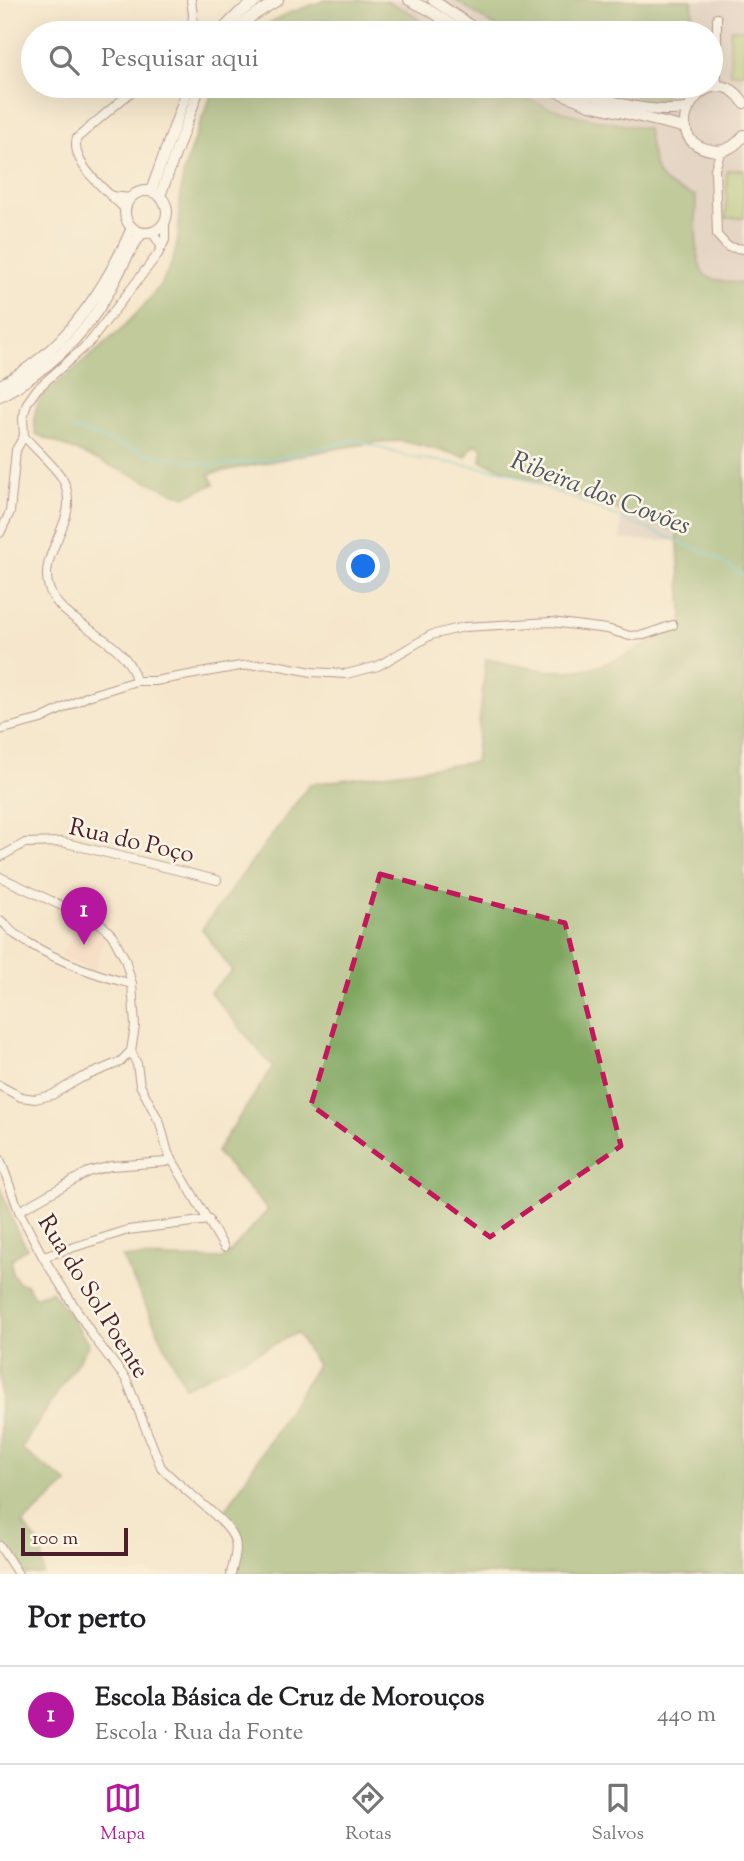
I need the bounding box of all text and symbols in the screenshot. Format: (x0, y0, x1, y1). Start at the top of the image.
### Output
search box (21, 21, 723, 98)
icon: search (45, 41, 83, 79)
text: Pesquisar aqui (101, 41, 259, 78)
water label: Ribeira dos Covões (505, 443, 695, 546)
your location (346, 549, 380, 583)
street label: Rua do Poço (66, 811, 198, 873)
pin: 1 (61, 887, 107, 945)
street label: Rua do Sol Poente (28, 1209, 156, 1386)
scale bar (21, 1525, 128, 1557)
text: 100 m (32, 1526, 78, 1553)
text: Por perto (28, 1598, 146, 1641)
text: Escola Básica de Cruz de Morouços (95, 1680, 484, 1717)
text: 1 (47, 1699, 55, 1732)
text: 440 m (657, 1699, 716, 1732)
text: Escola · Rua da Fonte (95, 1717, 303, 1750)
tab: Mapa (100, 1779, 145, 1848)
tab: Rotas (345, 1779, 391, 1848)
tab: Salvos (592, 1779, 644, 1848)

